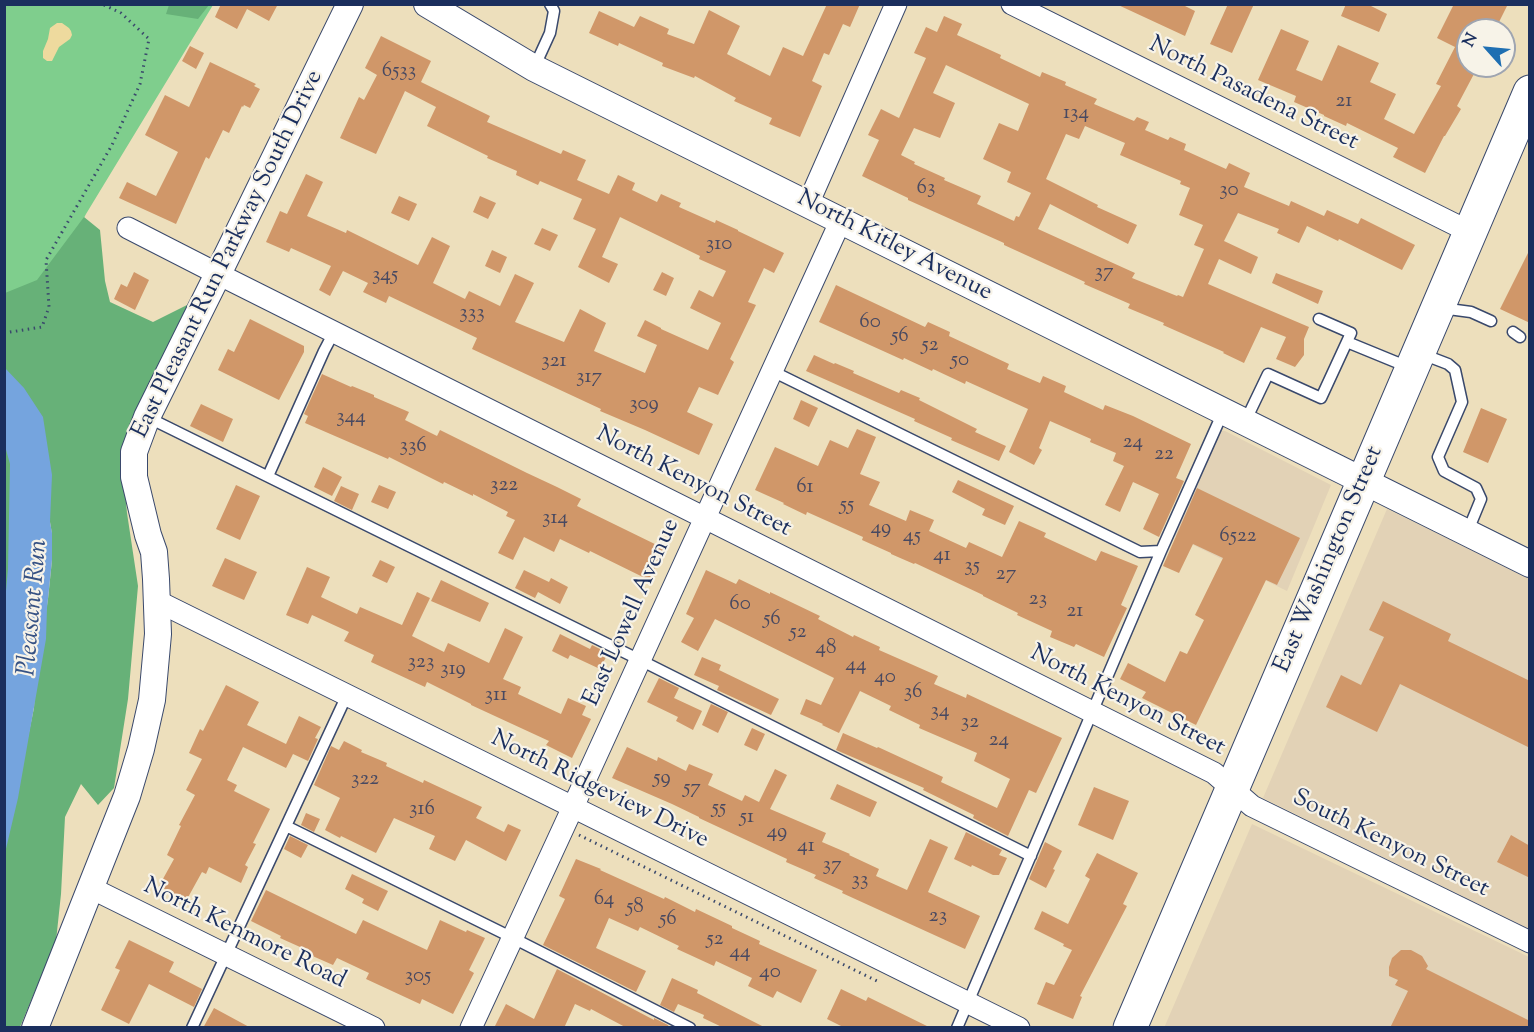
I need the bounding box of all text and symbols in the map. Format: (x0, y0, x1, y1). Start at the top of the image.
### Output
north arrow (1456, 18, 1516, 78)
text: N (1458, 30, 1484, 51)
street label: North Pasadena Street (1144, 32, 1362, 158)
house number: 6533 (382, 59, 416, 85)
street label: East Pleasant Run Parkway South Drive (127, 66, 331, 444)
house number: 21 (1336, 89, 1352, 115)
house number: 134 (1063, 101, 1089, 127)
house number: 63 (917, 176, 935, 202)
house number: 30 (1219, 178, 1239, 204)
street label: North Kitley Avenue (792, 185, 996, 309)
house number: 310 (706, 232, 732, 258)
house number: 37 (1094, 260, 1114, 286)
house number: 345 (372, 263, 398, 289)
house number: 333 (459, 301, 485, 327)
house number: 60 (859, 310, 881, 336)
house number: 56 (891, 324, 909, 350)
house number: 52 (921, 333, 939, 359)
house number: 50 (951, 348, 969, 374)
house number: 321 (541, 349, 567, 375)
house number: 317 (576, 365, 602, 391)
house number: 309 (629, 392, 659, 418)
house number: 344 (336, 405, 366, 431)
street label: North Kenyon Street (591, 421, 795, 545)
house number: 24 (1123, 430, 1143, 456)
house number: 336 (399, 434, 427, 460)
house number: 22 (1154, 442, 1174, 468)
street label: East Washington Street (1269, 442, 1391, 678)
house number: 322 (490, 473, 518, 499)
house number: 61 (796, 475, 814, 501)
house number: 55 (840, 493, 854, 519)
house number: 314 (542, 506, 568, 532)
street label: East Lowell Avenue (579, 515, 687, 711)
house number: 49 (871, 516, 891, 542)
house number: 45 (903, 524, 921, 550)
house number: 6522 (1219, 524, 1257, 550)
water label: Pleasant Run (13, 538, 57, 678)
house number: 41 (933, 543, 951, 569)
house number: 35 (964, 554, 980, 580)
house number: 27 (996, 562, 1016, 588)
house number: 23 (1029, 587, 1047, 613)
house number: 60 (729, 592, 751, 618)
house number: 21 (1067, 599, 1083, 625)
house number: 56 (763, 607, 781, 633)
house number: 52 (789, 620, 807, 646)
house number: 48 (815, 636, 837, 662)
street label: North Kenyon Street (1025, 640, 1229, 764)
house number: 323 (408, 650, 434, 676)
house number: 44 (845, 653, 867, 679)
house number: 319 (440, 657, 466, 683)
house number: 40 (874, 665, 896, 691)
house number: 36 (904, 680, 922, 706)
house number: 311 (485, 683, 507, 709)
house number: 34 (930, 699, 950, 725)
house number: 32 (961, 710, 979, 736)
street label: North Ridgeview Drive (485, 726, 713, 856)
house number: 24 (989, 728, 1009, 754)
house number: 59 (653, 766, 671, 792)
house number: 322 (351, 767, 379, 793)
house number: 57 (683, 776, 701, 802)
street label: South Kenyon Street (1287, 785, 1493, 905)
house number: 55 (712, 796, 726, 822)
house number: 316 (409, 797, 435, 823)
house number: 51 (740, 805, 754, 831)
house number: 49 (767, 820, 787, 846)
house number: 41 (797, 834, 815, 860)
house number: 37 (822, 853, 842, 879)
house number: 33 (852, 868, 868, 894)
street label: North Kenmore Road (138, 873, 350, 997)
house number: 64 (594, 887, 614, 913)
house number: 58 (626, 895, 644, 921)
house number: 23 (929, 904, 947, 930)
house number: 56 (659, 907, 677, 933)
house number: 52 (706, 927, 724, 953)
house number: 44 (729, 940, 751, 966)
house number: 40 (759, 960, 781, 986)
house number: 305 (405, 964, 431, 990)

